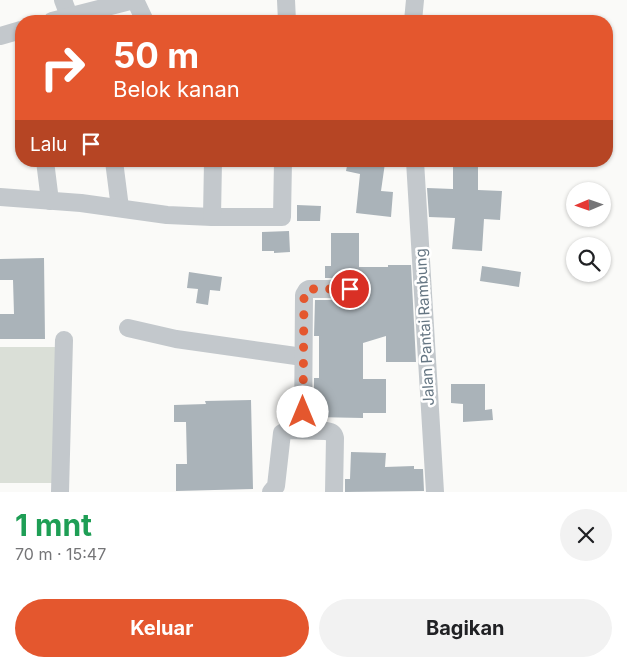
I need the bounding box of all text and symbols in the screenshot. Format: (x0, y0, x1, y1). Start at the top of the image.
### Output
text: 50 m (113, 34, 199, 76)
icon: right (30, 35, 95, 100)
text: Belok kanan (113, 76, 240, 102)
icon: arrive (77, 130, 105, 158)
text: Lalu (30, 133, 67, 156)
north arrow (566, 182, 611, 228)
map controls (566, 182, 611, 282)
button: search (566, 237, 611, 282)
street label: Jalan Pantai Rambung (411, 248, 438, 406)
pin (329, 268, 371, 310)
icon: arrive (336, 275, 364, 303)
position arrow (276, 385, 328, 437)
text: 1 mnt (15, 507, 92, 543)
button: close (560, 509, 612, 561)
text: 70 m · 15:47 (15, 544, 106, 564)
button: Keluar (15, 599, 309, 657)
button: Bagikan (319, 599, 612, 657)

